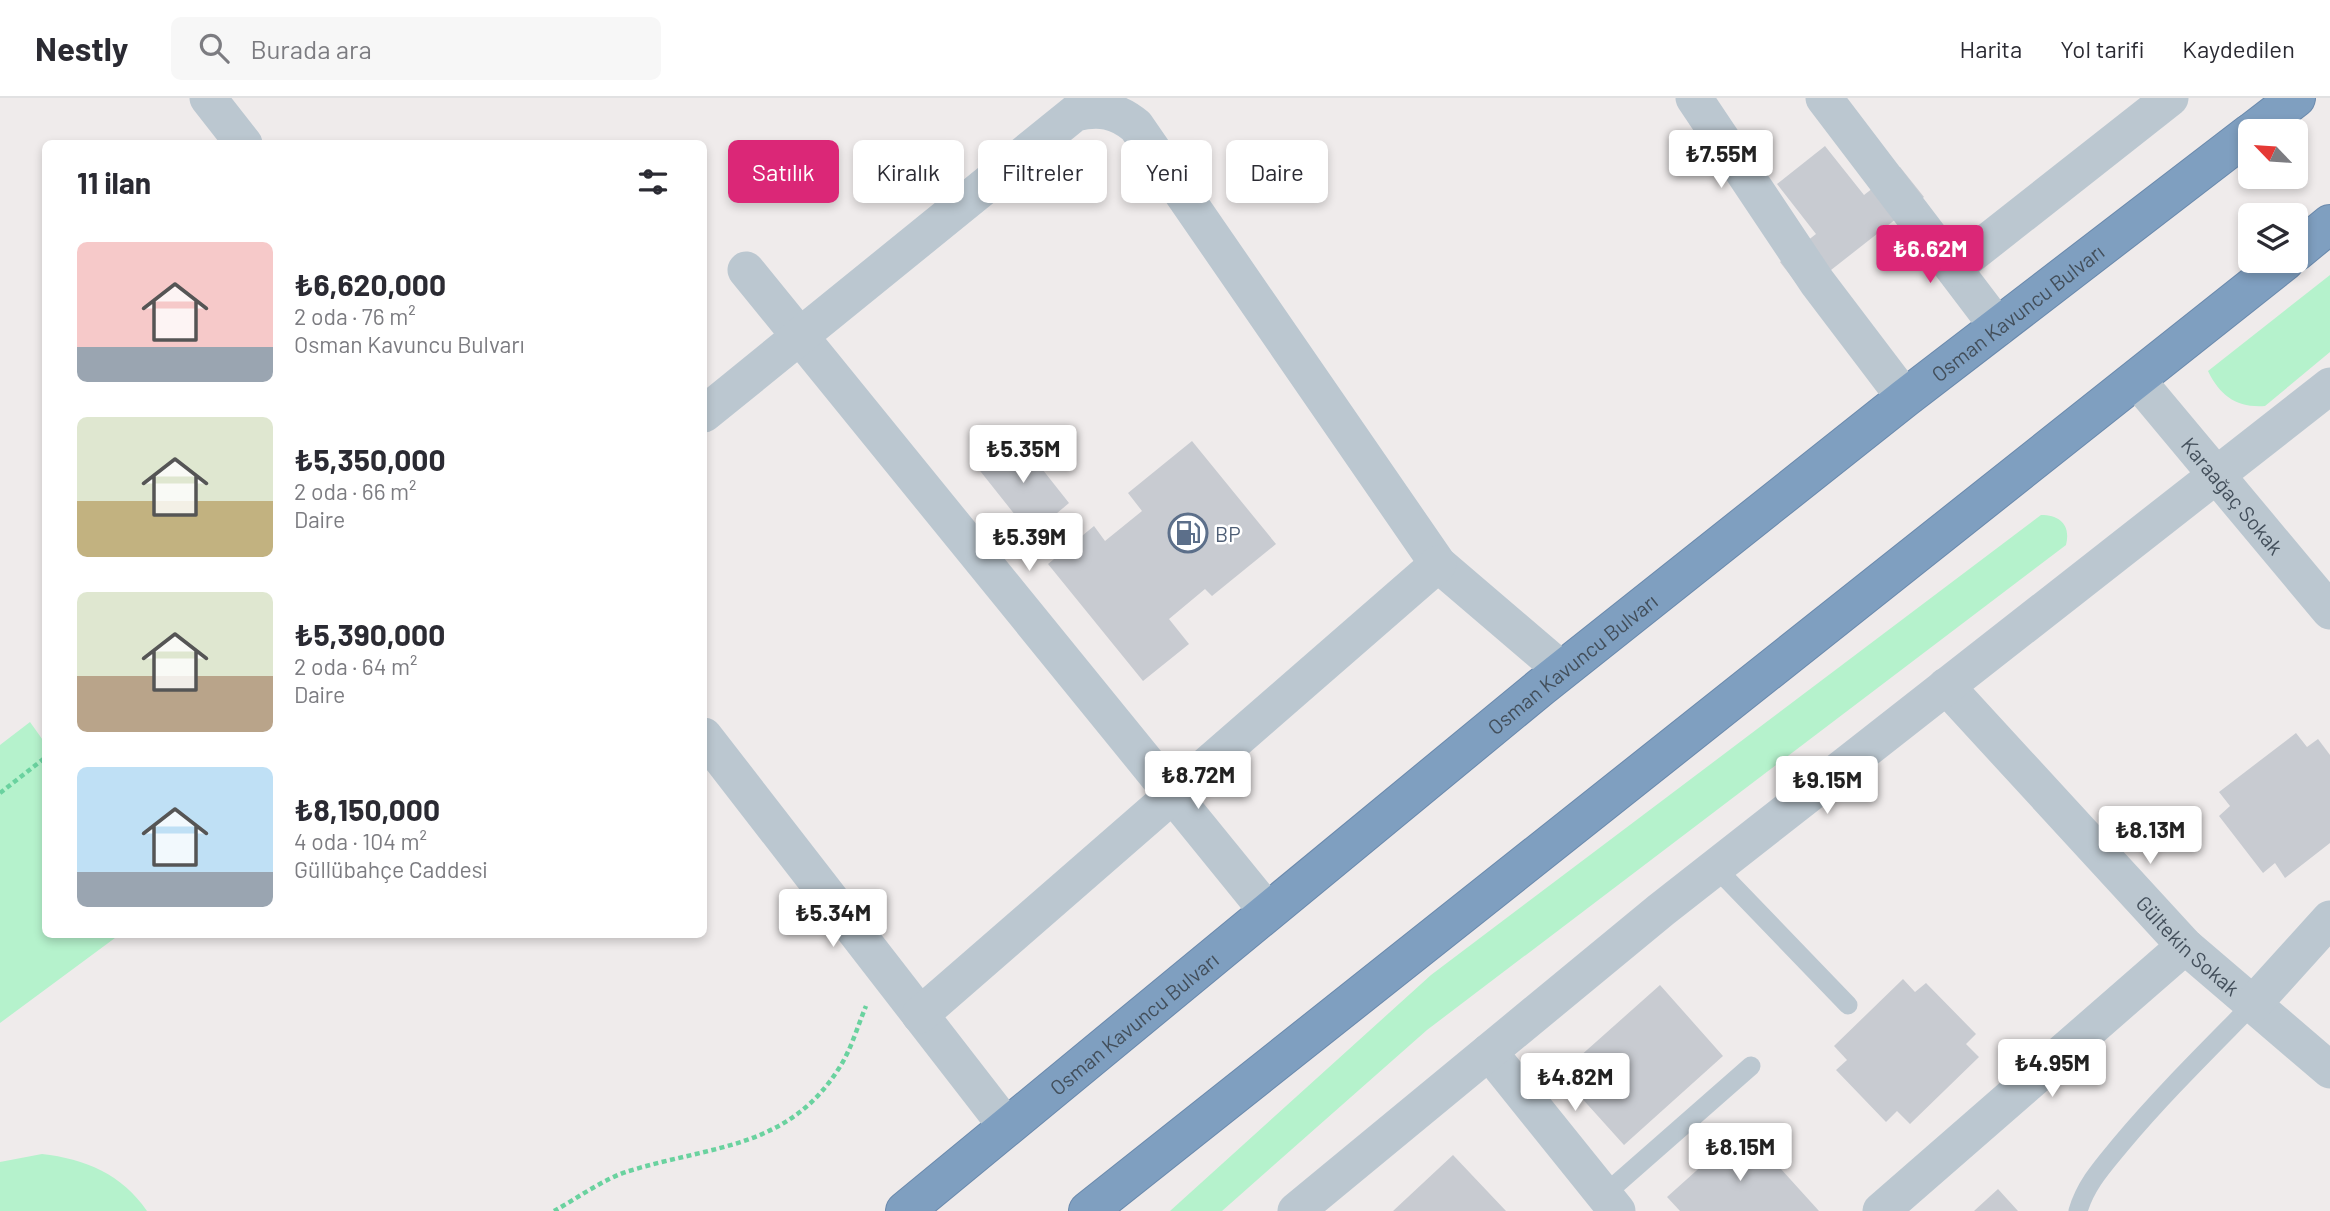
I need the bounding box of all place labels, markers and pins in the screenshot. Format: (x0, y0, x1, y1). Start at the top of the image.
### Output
pin: ₺7.55M (1664, 130, 1778, 190)
pin: ₺6.62M (1873, 226, 1987, 285)
pin: ₺5.35M (966, 426, 1080, 485)
fuel station icon: BP (1167, 512, 1209, 554)
pin: ₺5.39M (972, 514, 1086, 573)
place label: BP (1215, 521, 1241, 546)
pin: ₺8.72M (1141, 752, 1255, 811)
pin: ₺9.15M (1770, 756, 1884, 816)
pin: ₺8.13M (2093, 806, 2207, 866)
pin: ₺5.34M (776, 890, 890, 949)
pin: ₺4.95M (1995, 1040, 2109, 1099)
pin: ₺4.82M (1518, 1054, 1632, 1113)
pin: ₺8.15M (1683, 1124, 1797, 1183)

